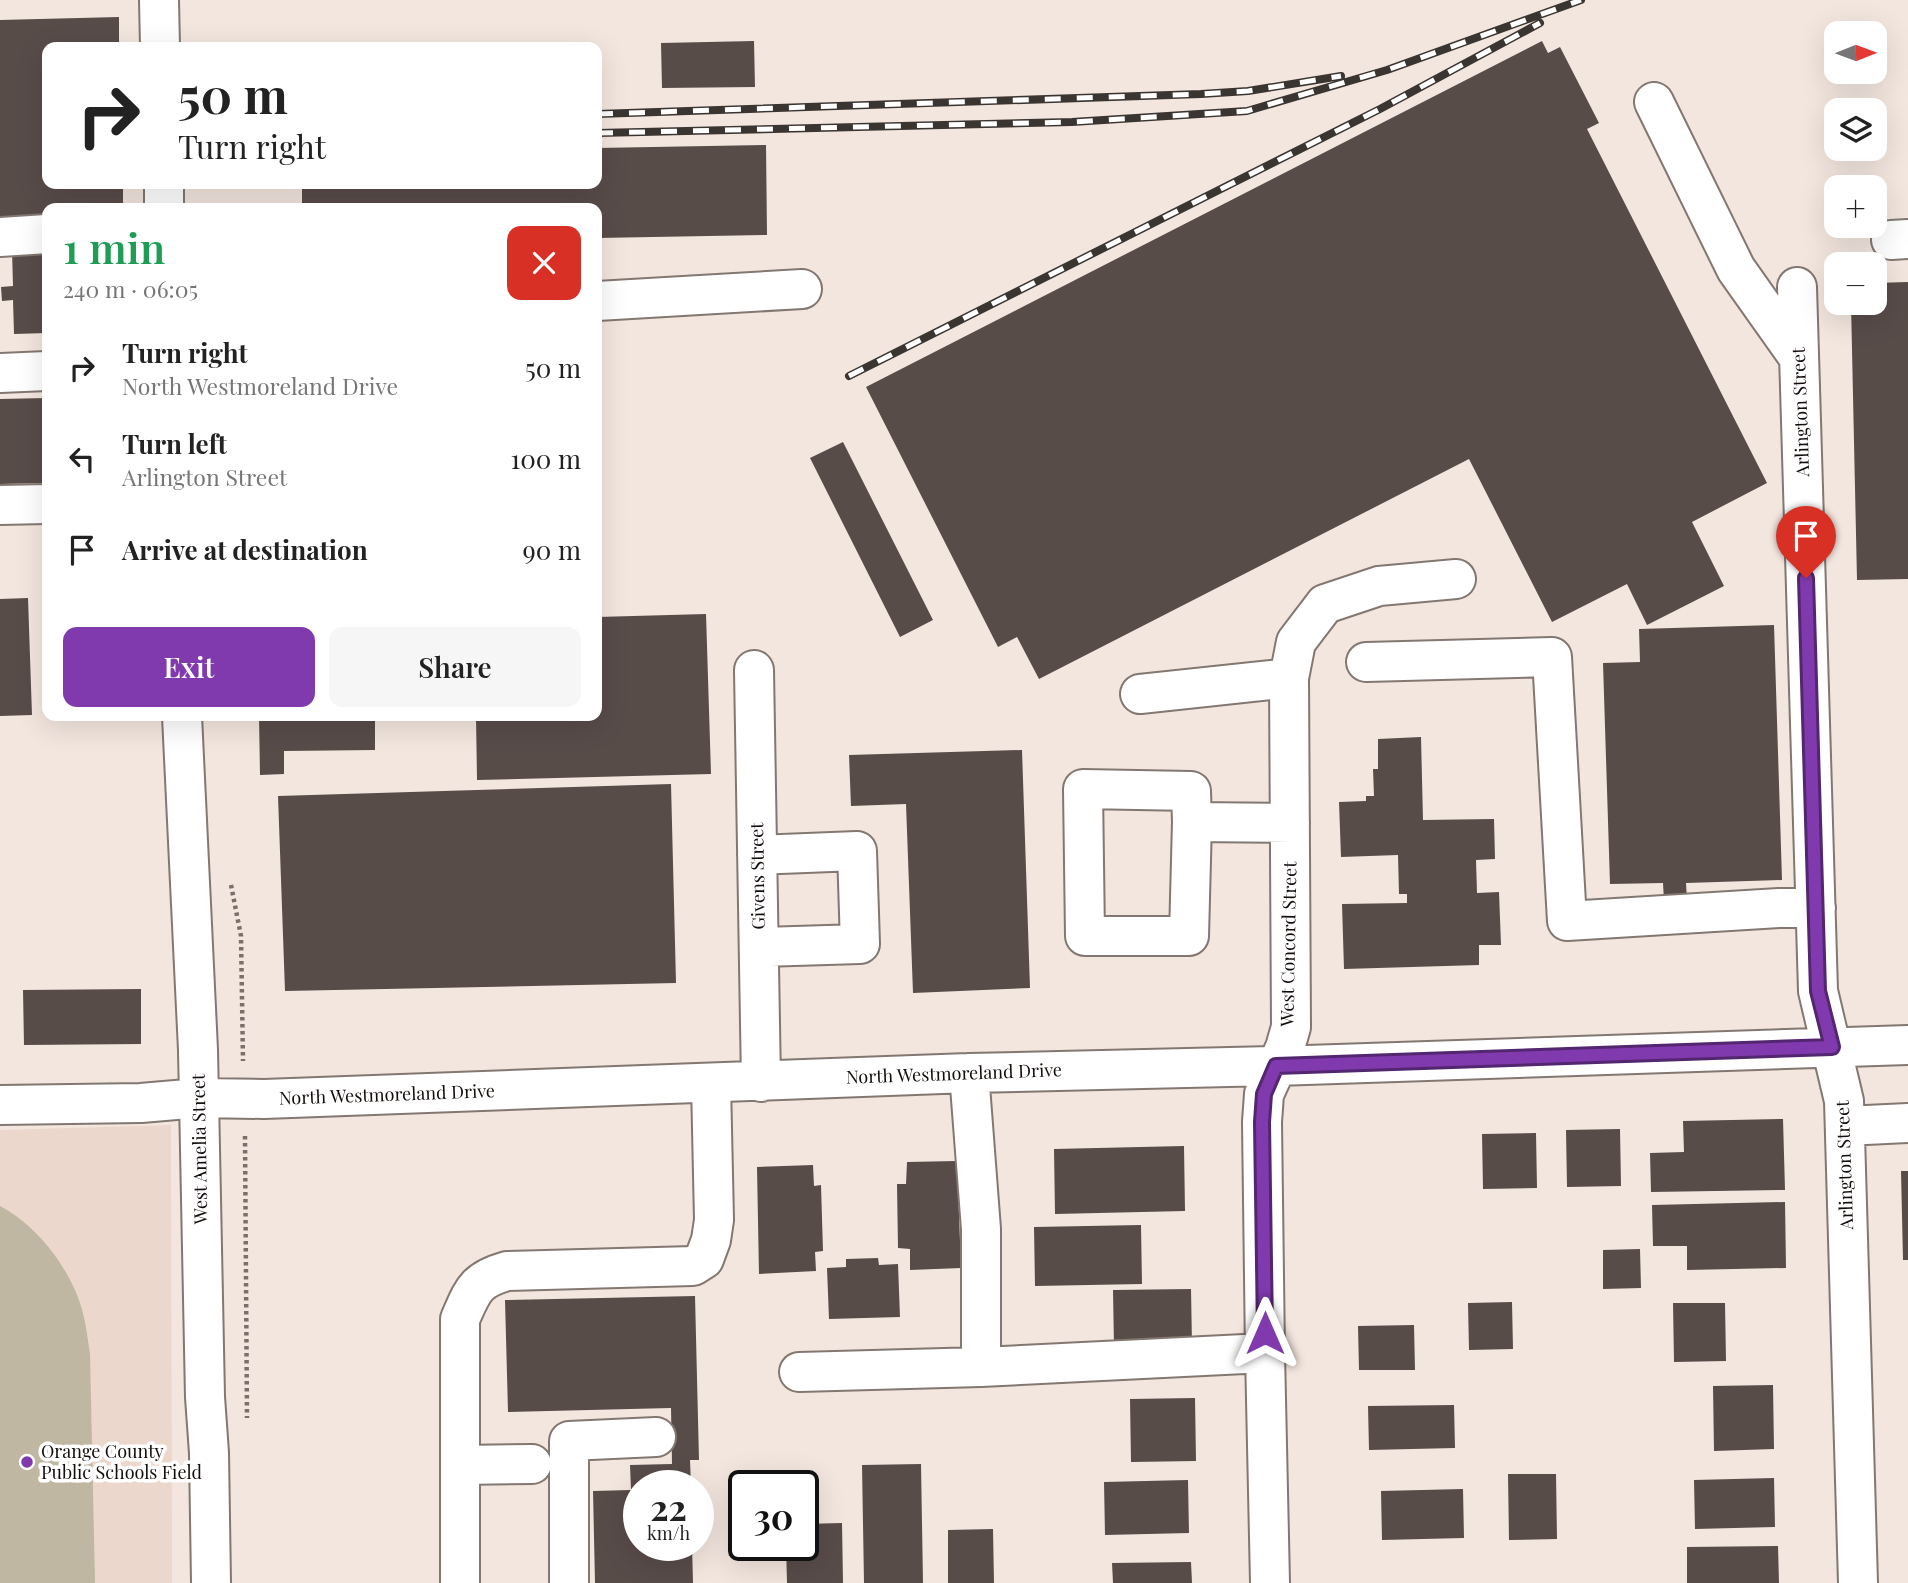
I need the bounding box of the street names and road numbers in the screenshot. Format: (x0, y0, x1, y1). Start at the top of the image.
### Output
street label: Arlington Street (1786, 346, 1814, 478)
street label: Givens Street (744, 822, 770, 930)
street label: West Concord Street (1275, 861, 1301, 1028)
street label: North Westmoreland Drive (846, 1057, 1062, 1089)
street label: West Amelia Street (186, 1073, 212, 1225)
street label: North Westmoreland Drive (279, 1078, 495, 1110)
street label: Arlington Street (1830, 1099, 1858, 1231)

